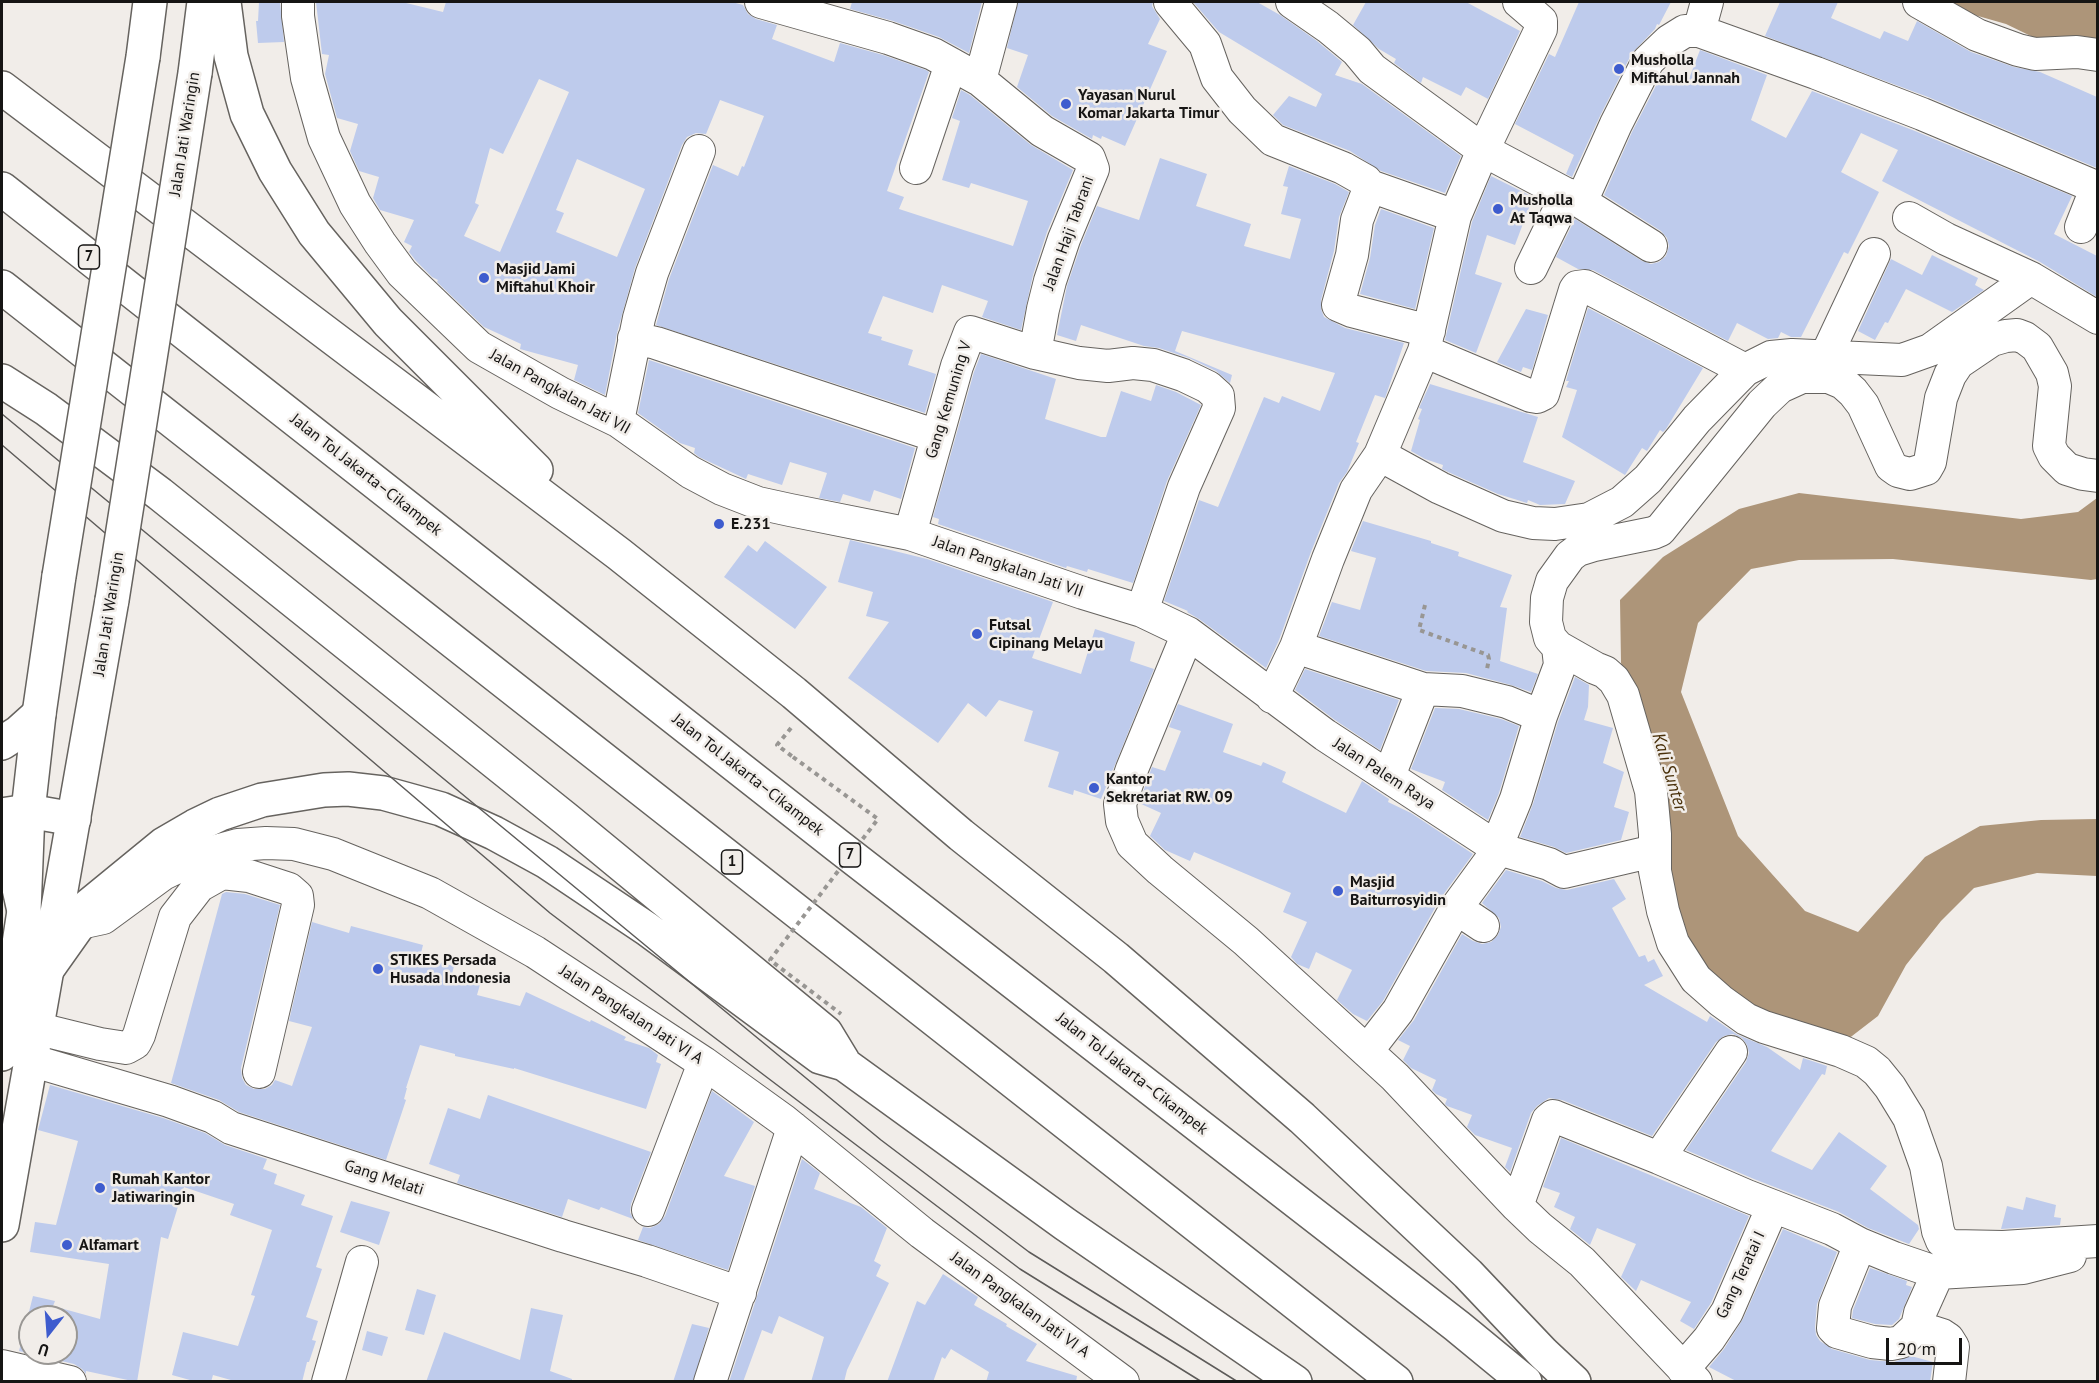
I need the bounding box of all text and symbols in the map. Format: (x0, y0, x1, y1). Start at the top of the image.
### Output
place label: Musholla Miftahul Jannah (1631, 50, 1740, 88)
marker: Musholla Miftahul Jannah (1612, 62, 1626, 76)
street label: Jalan Jati Waringin (166, 71, 204, 197)
place label: Yayasan Nurul Komar Jakarta Timur (1078, 85, 1219, 123)
marker: Yayasan Nurul Komar Jakarta Timur (1059, 97, 1073, 111)
street label: Jalan Haji Tabrani (1039, 173, 1099, 293)
place label: Musholla At Taqwa (1510, 190, 1573, 228)
marker: Musholla At Taqwa (1491, 202, 1505, 216)
road number: 7 (78, 245, 100, 269)
place label: Masjid Jami Miftahul Khoir (496, 259, 595, 297)
marker: Masjid Jami Miftahul Khoir (477, 271, 491, 285)
street label: Gang Kemuning V (922, 339, 976, 461)
street label: Jalan Pangkalan Jati VII (486, 345, 634, 439)
street label: Jalan Tol Jakarta–Cikampek (286, 410, 446, 540)
place label: E.231 (731, 514, 771, 534)
marker: E.231 (712, 517, 726, 531)
street label: Jalan Pangkalan Jati VII (930, 532, 1086, 602)
street label: Jalan Jati Waringin (90, 551, 128, 677)
place label: Futsal Cipinang Melayu (989, 615, 1103, 653)
marker: Futsal Cipinang Melayu (970, 627, 984, 641)
street label: Jalan Tol Jakarta–Cikampek (668, 710, 828, 840)
water label: Kali Sunter (1647, 730, 1691, 814)
street label: Jalan Palem Raya (1330, 734, 1438, 814)
place label: Kantor Sekretariat RW. 09 (1106, 769, 1233, 807)
marker: Kantor Sekretariat RW. 09 (1087, 781, 1101, 795)
road number: 7 (840, 843, 860, 867)
road number: 1 (722, 850, 742, 874)
place label: Masjid Baiturrosyidin (1350, 872, 1446, 910)
marker: Masjid Baiturrosyidin (1331, 884, 1345, 898)
place label: STIKES Persada Husada Indonesia (390, 950, 511, 988)
street label: Jalan Pangkalan Jati VI A (556, 961, 706, 1069)
marker: STIKES Persada Husada Indonesia (371, 962, 385, 976)
street label: Jalan Tol Jakarta–Cikampek (1052, 1009, 1212, 1139)
street label: Gang Melati (342, 1156, 426, 1200)
place label: Rumah Kantor Jatiwaringin (112, 1169, 210, 1207)
marker: Rumah Kantor Jatiwaringin (93, 1181, 107, 1195)
street label: Gang Teratai I (1712, 1228, 1770, 1322)
place label: Alfamart (79, 1235, 139, 1255)
marker: Alfamart (60, 1238, 74, 1252)
street label: Jalan Pangkalan Jati VI A (947, 1248, 1093, 1362)
north arrow (18, 1305, 78, 1365)
scale bar (1889, 1326, 1966, 1364)
text: 20 m (1897, 1337, 1936, 1360)
text: U (36, 1339, 51, 1361)

